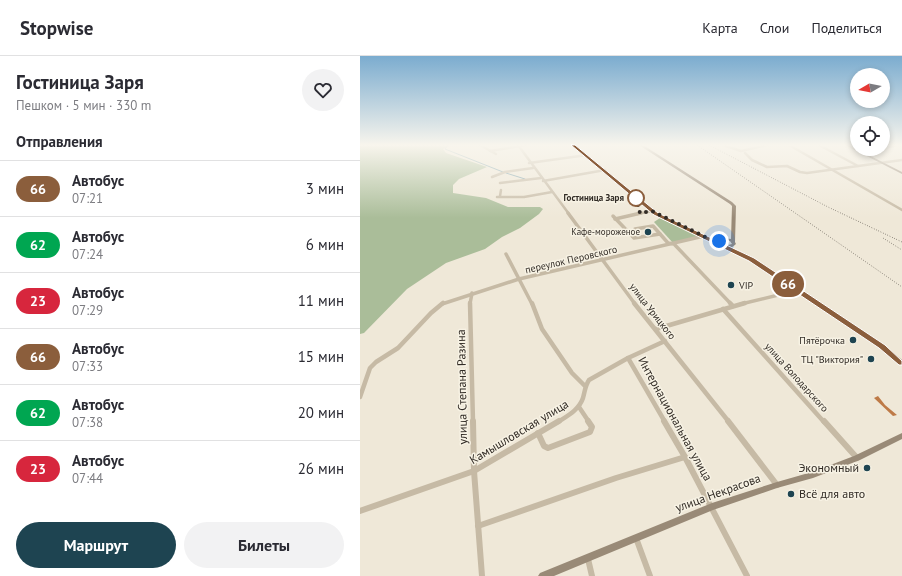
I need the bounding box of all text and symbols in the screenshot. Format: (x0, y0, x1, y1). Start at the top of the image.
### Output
text: Stopwise (20, 16, 93, 40)
text: Карта (702, 19, 738, 37)
text: Слои (760, 19, 789, 37)
text: Поделиться (811, 19, 882, 37)
north arrow (850, 68, 890, 108)
map controls (850, 68, 890, 156)
button: heart (302, 69, 344, 111)
text: Гостиница Заря (16, 70, 144, 94)
text: Пешком · 5 мин · 330 m (16, 97, 151, 114)
button: locate (850, 116, 890, 156)
text: Отправления (16, 132, 103, 151)
text: Автобус (72, 171, 124, 190)
text: 3 мин (306, 179, 344, 198)
text: 66 (30, 180, 46, 198)
marker: Гостиница Заря (627, 189, 645, 207)
text: 07:21 (72, 190, 103, 207)
place label: Гостиница Заря (564, 192, 624, 203)
place label: Кафе-мороженое (571, 226, 640, 237)
text: Автобус (72, 227, 124, 246)
marker: Кафе-мороженое (643, 227, 653, 237)
your location (709, 231, 729, 251)
text: 6 мин (306, 235, 344, 254)
text: 62 (30, 236, 46, 254)
street label: переулок Перовского (524, 243, 618, 276)
text: 07:24 (72, 246, 103, 263)
line badge: 66 (770, 271, 806, 297)
text: 66 (780, 275, 796, 293)
place label: VIP (738, 279, 754, 292)
street label: улица Урицкого (627, 280, 679, 342)
marker: VIP (726, 280, 736, 290)
text: Автобус (72, 283, 124, 302)
text: 11 мин (298, 291, 344, 310)
text: 23 (30, 292, 46, 310)
text: 07:29 (72, 302, 103, 319)
street label: улица Степана Разина (453, 329, 470, 445)
place label: Пятёрочка (799, 334, 845, 347)
marker: Пятёрочка (848, 335, 858, 345)
text: Автобус (72, 339, 124, 358)
street label: улица Володарского (762, 340, 831, 415)
text: 15 мин (298, 347, 344, 366)
text: 66 (30, 348, 46, 366)
place label: ТЦ "Виктория" (801, 353, 863, 366)
street label: Интернациональная улица (635, 354, 716, 484)
marker: ТЦ "Виктория" (866, 354, 876, 364)
text: 07:33 (72, 358, 103, 375)
text: Автобус (72, 395, 124, 414)
street label: Камышловская улица (467, 396, 571, 467)
text: 20 мин (298, 403, 344, 422)
text: 62 (30, 404, 46, 422)
text: 07:38 (72, 414, 103, 431)
text: Автобус (72, 451, 124, 470)
text: 26 мин (298, 459, 344, 478)
text: 23 (30, 460, 46, 478)
place label: Экономный (798, 460, 859, 475)
marker: Экономный (862, 463, 872, 473)
text: 07:44 (72, 470, 103, 487)
street label: улица Некрасова (673, 470, 763, 515)
place label: Всё для авто (799, 486, 865, 501)
marker: Всё для авто (786, 489, 796, 499)
button: Маршрут (16, 522, 176, 568)
button: Билеты (184, 522, 344, 568)

